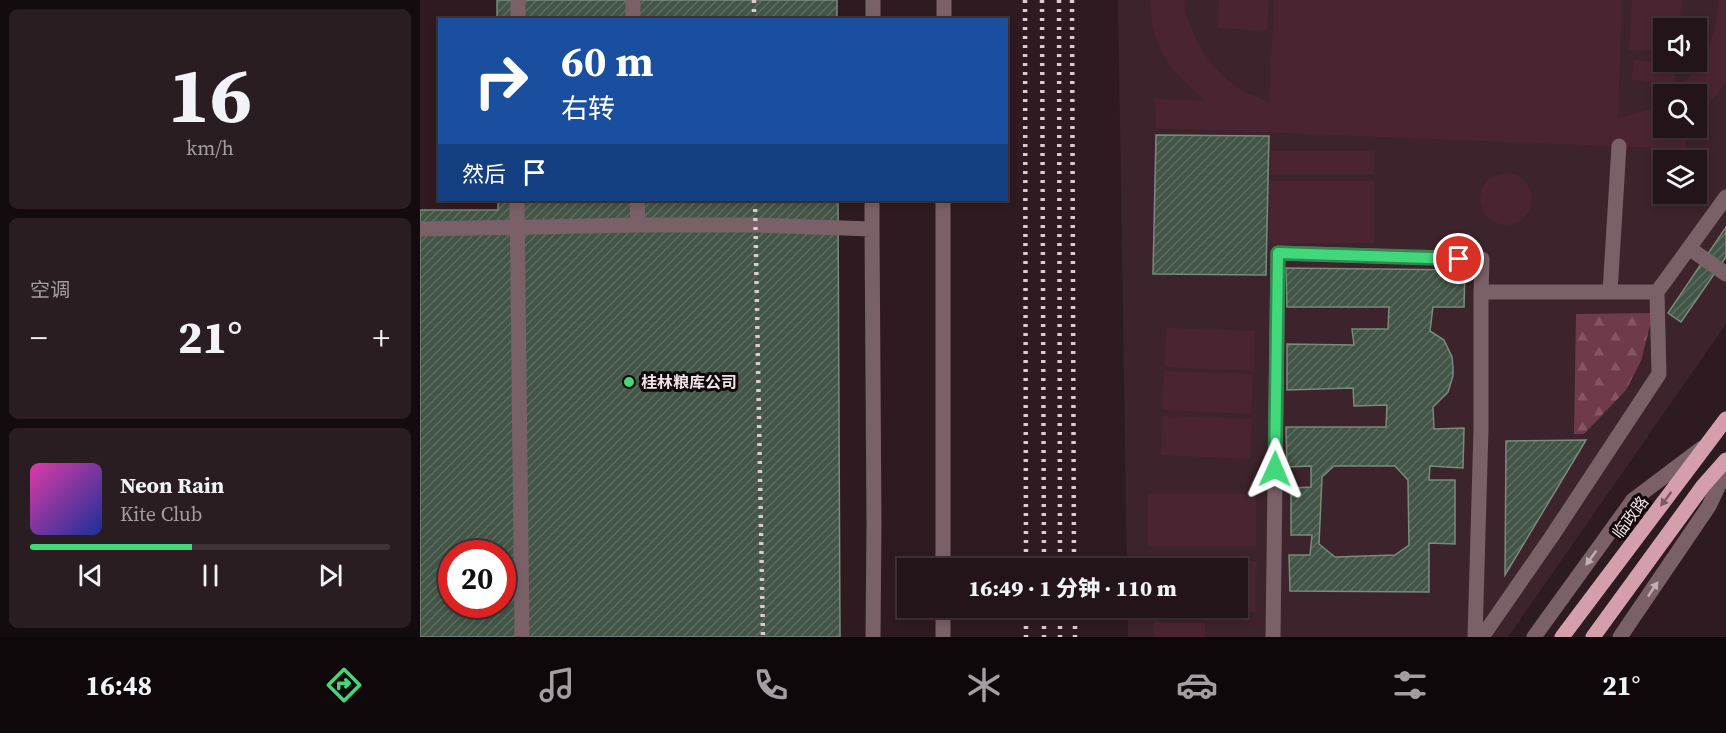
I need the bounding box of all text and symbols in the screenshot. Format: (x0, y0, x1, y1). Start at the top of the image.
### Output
map controls (1653, 18, 1707, 204)
button: sound (1653, 18, 1707, 72)
text: 60 m (561, 32, 654, 90)
text: 16 (168, 41, 252, 148)
icon: right (462, 42, 540, 120)
button: search (1653, 84, 1707, 138)
text: 右转 (561, 90, 615, 127)
text: km/h (186, 134, 234, 162)
button: layers (1653, 150, 1707, 204)
icon: arrive (518, 156, 551, 189)
text: 然后 (462, 159, 506, 189)
pin (1433, 233, 1484, 284)
icon: arrive (1442, 242, 1475, 275)
text: 空调 (30, 276, 70, 304)
text: 21° (178, 306, 242, 368)
text: − (30, 315, 48, 360)
text: + (372, 315, 390, 360)
place label: 桂林粮库公司 (641, 371, 737, 393)
marker: 桂林粮库公司 (622, 375, 636, 389)
position arrow (1243, 437, 1307, 501)
text: Neon Rain (120, 470, 224, 500)
street label: 临政路 (1607, 491, 1653, 543)
one-way arrow (1659, 491, 1672, 507)
text: Kite Club (120, 500, 202, 528)
speed limit sign: 20 (438, 540, 516, 618)
one-way arrow (1585, 549, 1597, 565)
icon: previous (74, 559, 107, 592)
icon: pause (194, 559, 227, 592)
icon: next (314, 559, 347, 592)
text: 16:49 · 1 分钟 · 110 m (968, 573, 1177, 603)
one-way arrow (1647, 581, 1659, 597)
icon: directions (323, 664, 365, 706)
icon: music (536, 664, 578, 706)
icon: phone (750, 664, 792, 706)
icon: climate (963, 664, 1005, 706)
icon: car (1176, 664, 1218, 706)
icon: filters (1389, 664, 1431, 706)
text: 16:48 (86, 667, 152, 704)
text: 21° (1602, 667, 1640, 704)

